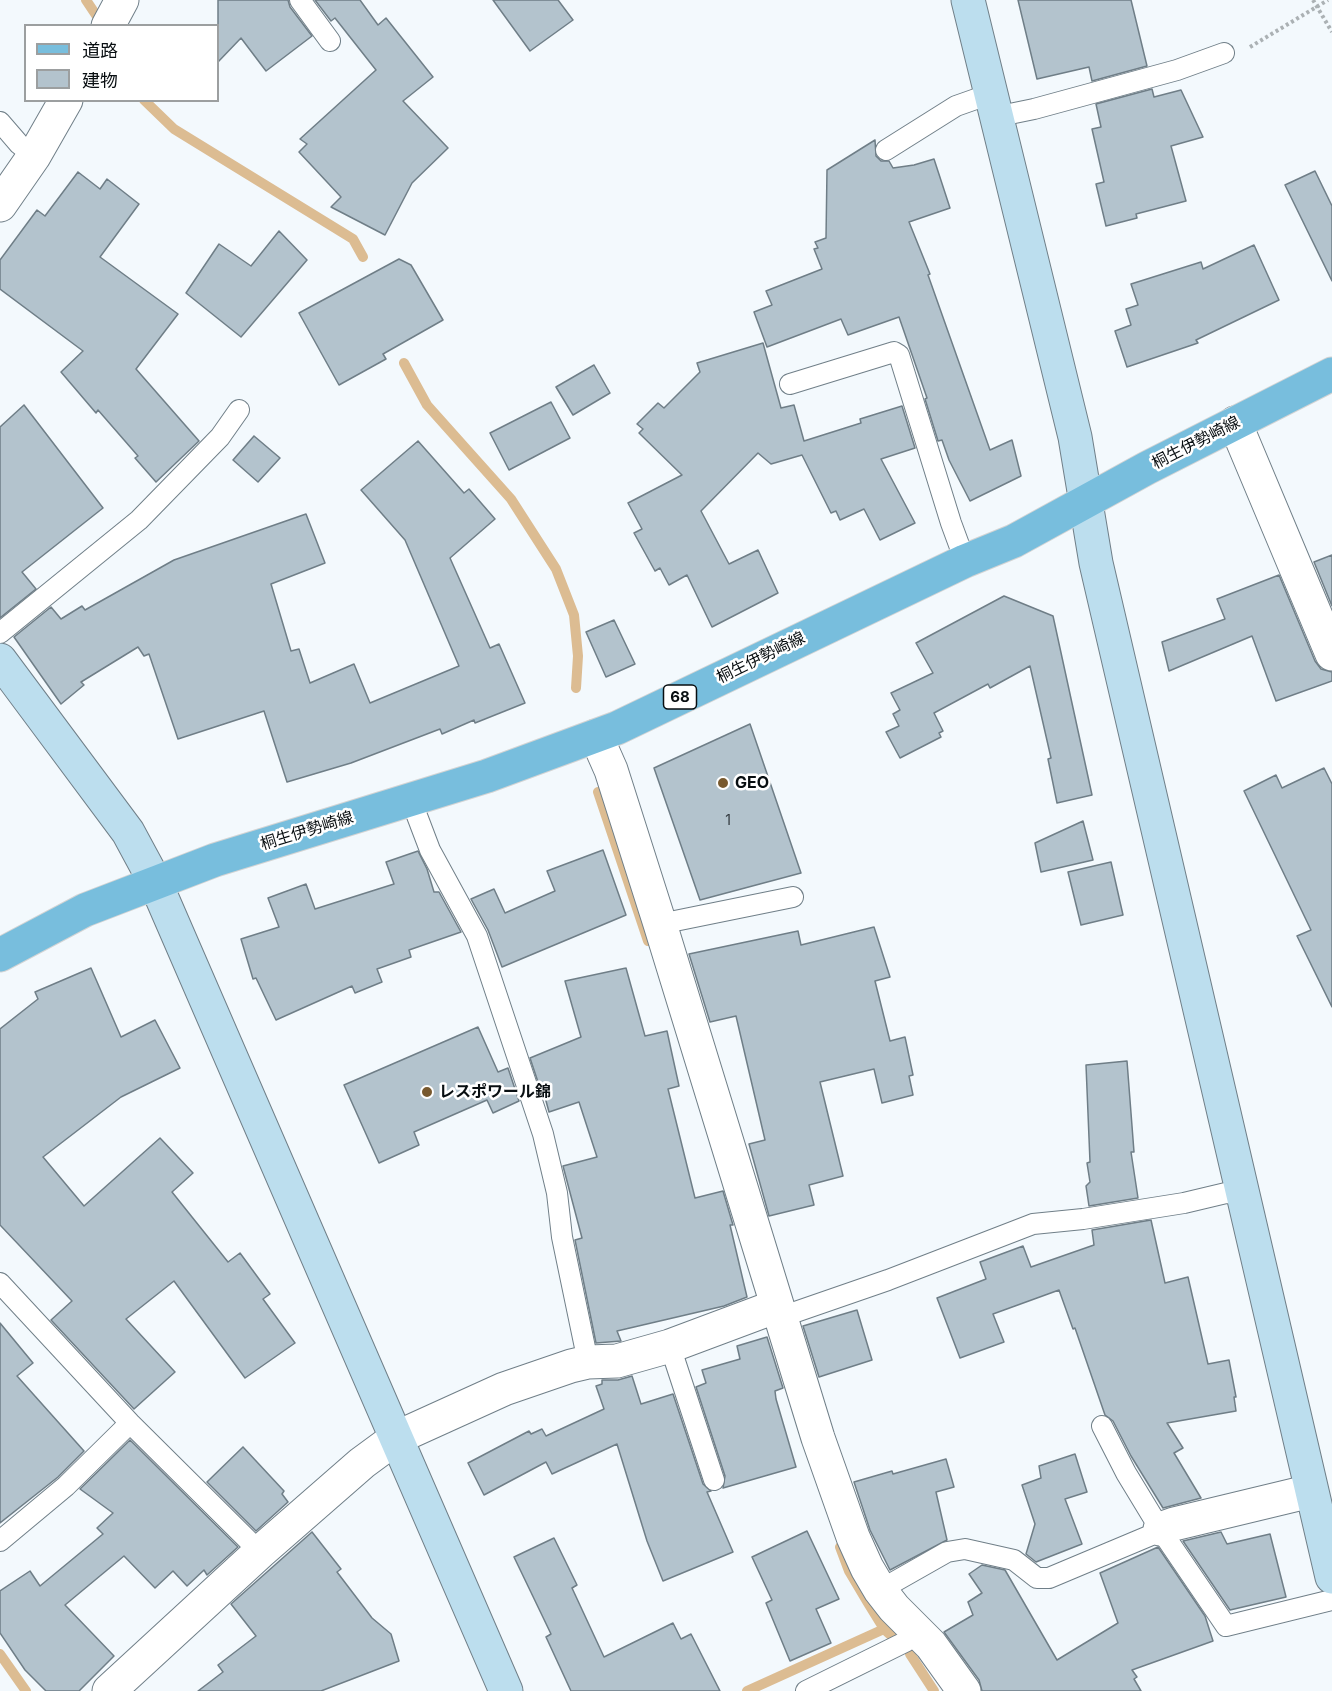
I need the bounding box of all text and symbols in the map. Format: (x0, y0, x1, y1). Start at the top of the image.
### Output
legend (24, 24, 219, 102)
text: 道路 (82, 40, 118, 61)
text: 建物 (82, 70, 118, 91)
street label: 桐生伊勢崎線 (1149, 413, 1243, 473)
street label: 桐生伊勢崎線 (714, 628, 808, 688)
road number: 68 (664, 685, 696, 709)
place label: GEO (735, 773, 769, 793)
marker: GEO (716, 776, 730, 790)
street label: 桐生伊勢崎線 (258, 808, 356, 854)
house number: 1 (725, 813, 731, 829)
place label: レスポワール錦 (439, 1082, 551, 1102)
marker: レスポワール錦 (420, 1085, 434, 1099)

